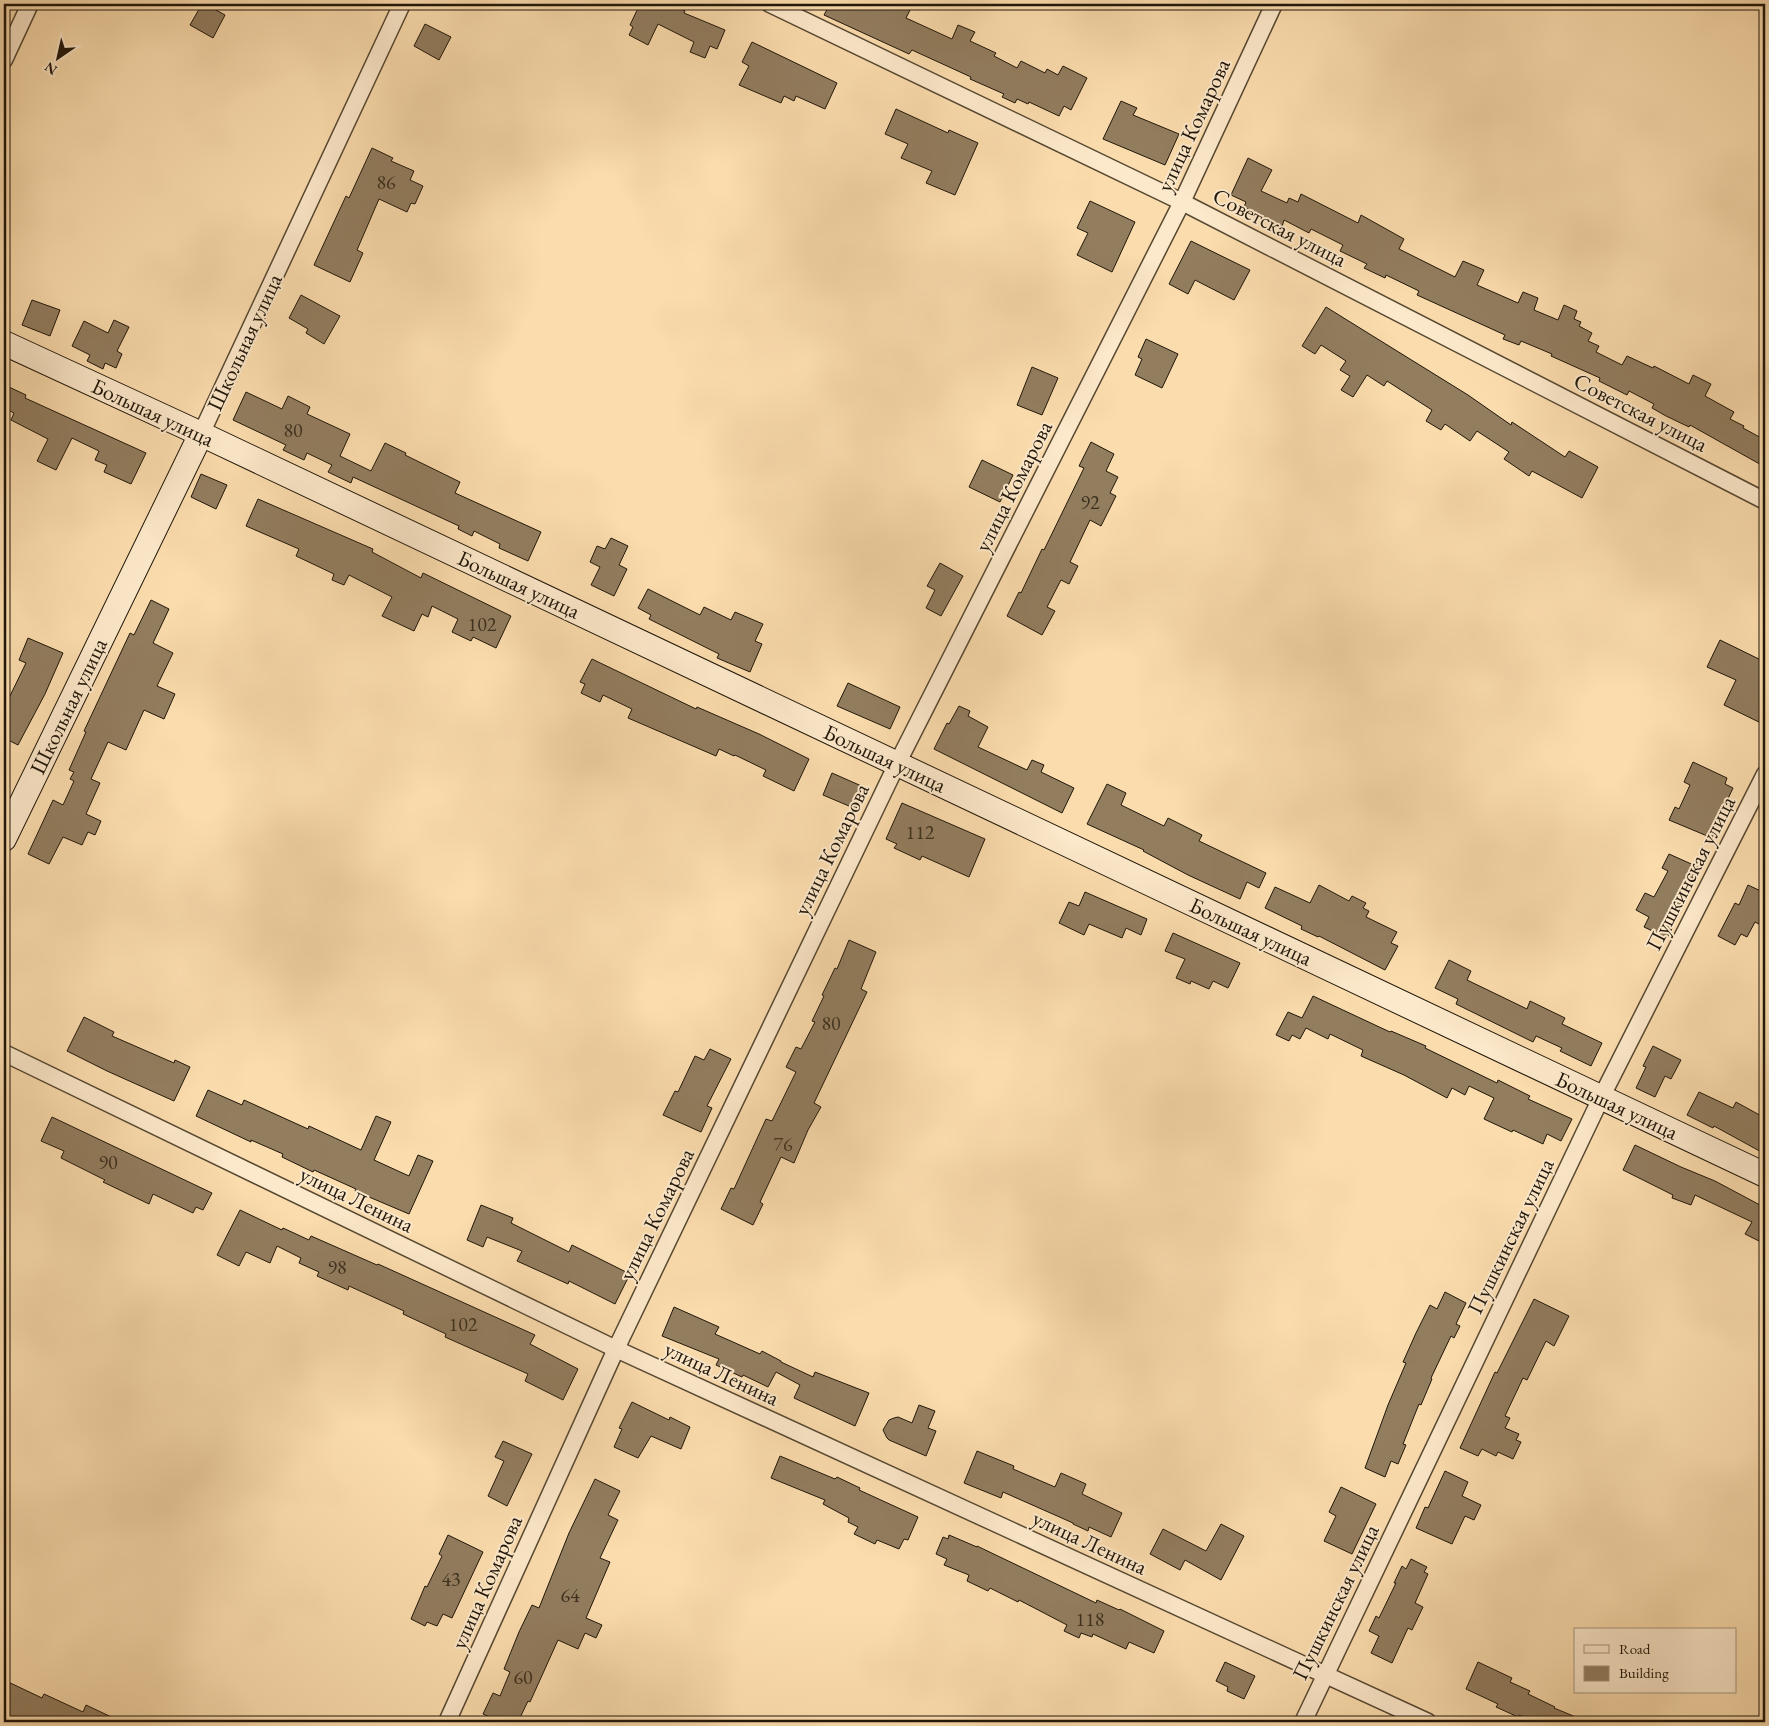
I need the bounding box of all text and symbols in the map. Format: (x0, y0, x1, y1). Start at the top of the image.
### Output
north arrow (32, 32, 82, 82)
street label: улица Комарова (1150, 54, 1237, 196)
text: N (40, 58, 60, 79)
house number: 86 (376, 169, 396, 195)
street label: Советская улица (1208, 181, 1352, 274)
street label: Школьная улица (200, 269, 289, 415)
street label: Советская улица (1569, 366, 1713, 459)
street label: Большая улица (87, 371, 219, 454)
street label: улица Комарова (968, 416, 1059, 557)
house number: 80 (283, 417, 303, 443)
house number: 92 (1080, 489, 1100, 515)
street label: Большая улица (453, 543, 585, 626)
house number: 102 (468, 611, 497, 637)
street label: Школьная улица (23, 633, 114, 779)
street label: Большая улица (819, 717, 951, 800)
street label: улица Комарова (787, 778, 876, 920)
street label: Пушкинская улица (1639, 791, 1742, 955)
house number: 112 (906, 819, 935, 845)
street label: Большая улица (1185, 890, 1317, 973)
house number: 80 (821, 1010, 841, 1036)
street label: Большая улица (1551, 1064, 1683, 1147)
house number: 76 (773, 1131, 793, 1157)
street label: улица Комарова (612, 1143, 701, 1285)
house number: 90 (98, 1149, 118, 1175)
street label: Пушкинская улица (1460, 1153, 1561, 1319)
street label: улица Ленина (295, 1159, 419, 1240)
house number: 98 (327, 1254, 347, 1280)
house number: 102 (449, 1311, 478, 1337)
street label: улица Ленина (660, 1334, 784, 1413)
street label: улица Ленина (1028, 1503, 1152, 1582)
street label: улица Комарова (444, 1511, 529, 1654)
street label: Пушкинская улица (1285, 1519, 1386, 1685)
house number: 43 (441, 1566, 461, 1592)
house number: 64 (560, 1582, 580, 1608)
house number: 118 (1076, 1606, 1104, 1632)
legend (1574, 1628, 1736, 1694)
text: Road (1619, 1639, 1651, 1658)
text: Building (1619, 1663, 1669, 1682)
house number: 60 (513, 1664, 533, 1690)

